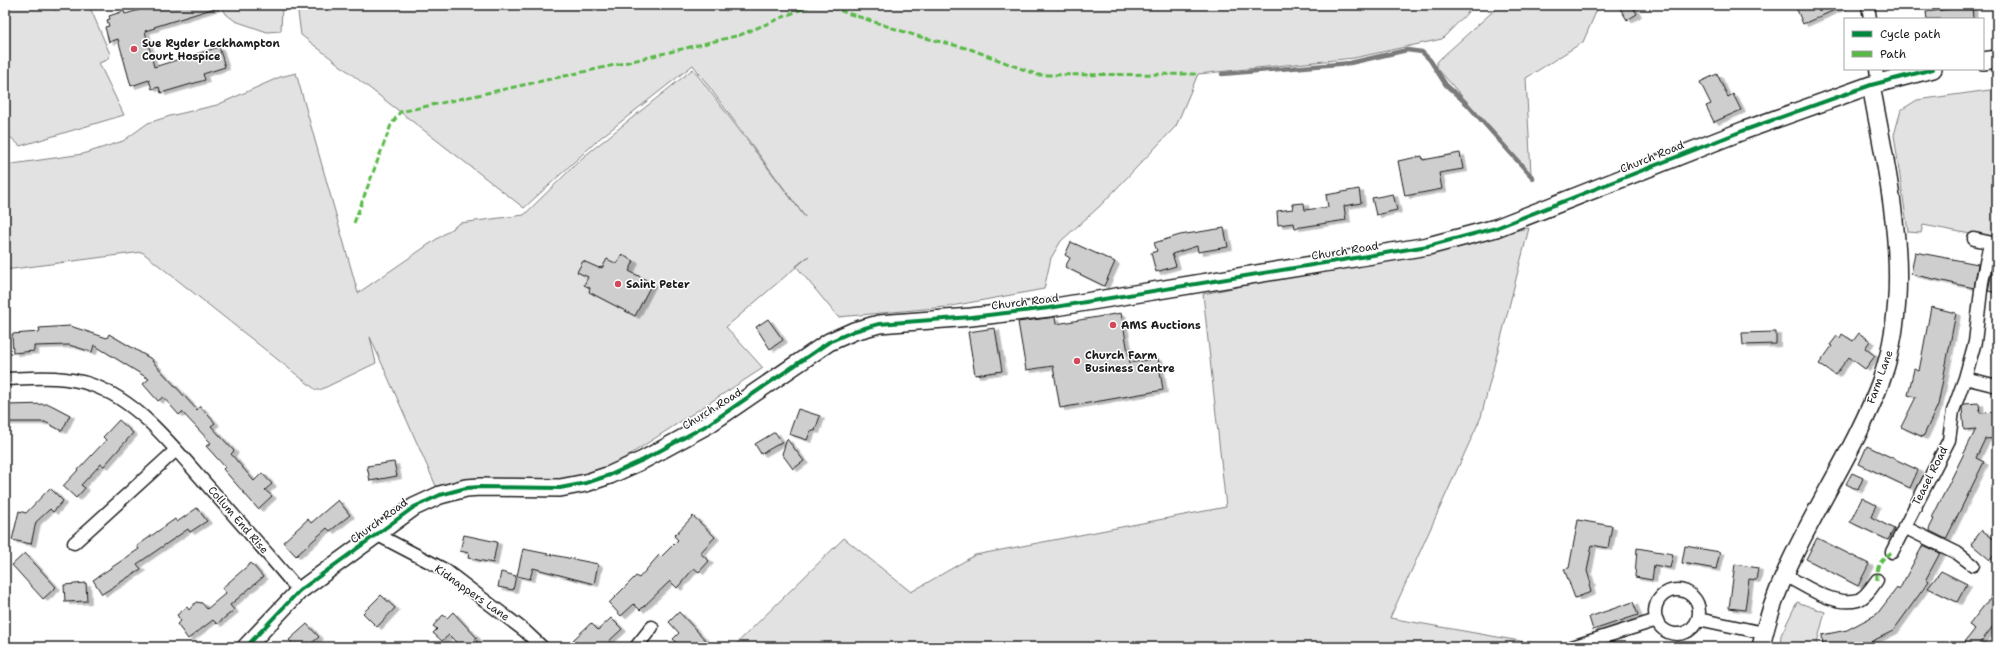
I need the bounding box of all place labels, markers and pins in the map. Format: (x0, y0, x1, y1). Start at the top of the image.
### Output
place label: Sue Ryder Leckhampton Court Hospice (142, 36, 281, 64)
marker: Sue Ryder Leckhampton Court Hospice (129, 44, 139, 54)
place label: Saint Peter (626, 277, 690, 292)
marker: Saint Peter (613, 279, 623, 289)
place label: AMS Auctions (1121, 318, 1201, 333)
marker: AMS Auctions (1108, 320, 1118, 330)
place label: Church Farm Business Centre (1085, 348, 1175, 376)
marker: Church Farm Business Centre (1072, 356, 1082, 366)

